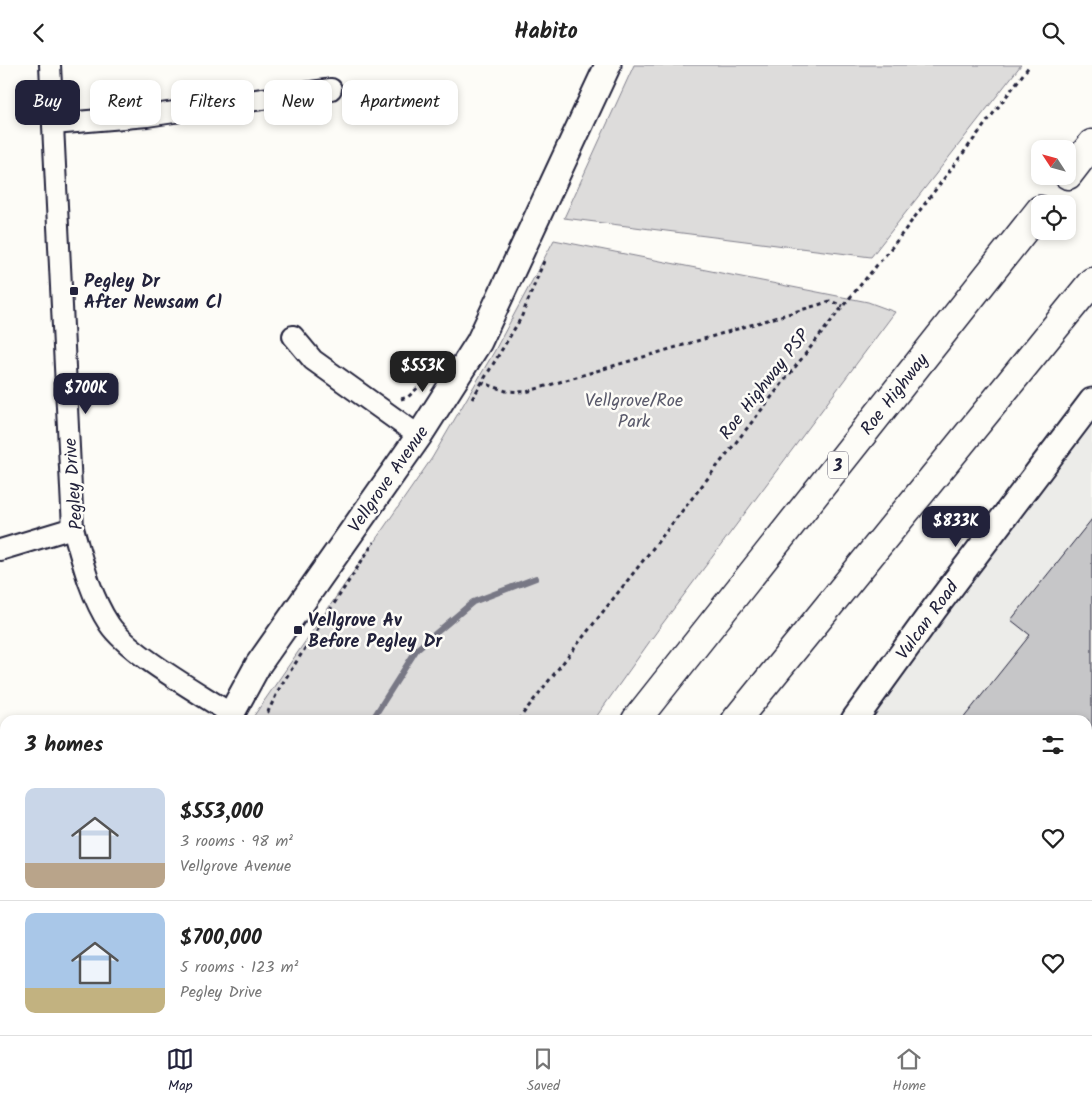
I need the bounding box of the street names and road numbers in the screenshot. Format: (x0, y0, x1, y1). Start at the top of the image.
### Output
street label: Roe Highway PSP (713, 322, 819, 447)
street label: Roe Highway (854, 347, 937, 442)
street label: Vellgrove Avenue (341, 420, 437, 539)
street label: Pegley Drive (57, 437, 92, 531)
road number: 3 (828, 451, 848, 479)
street label: Vulcan Road (889, 574, 968, 667)

